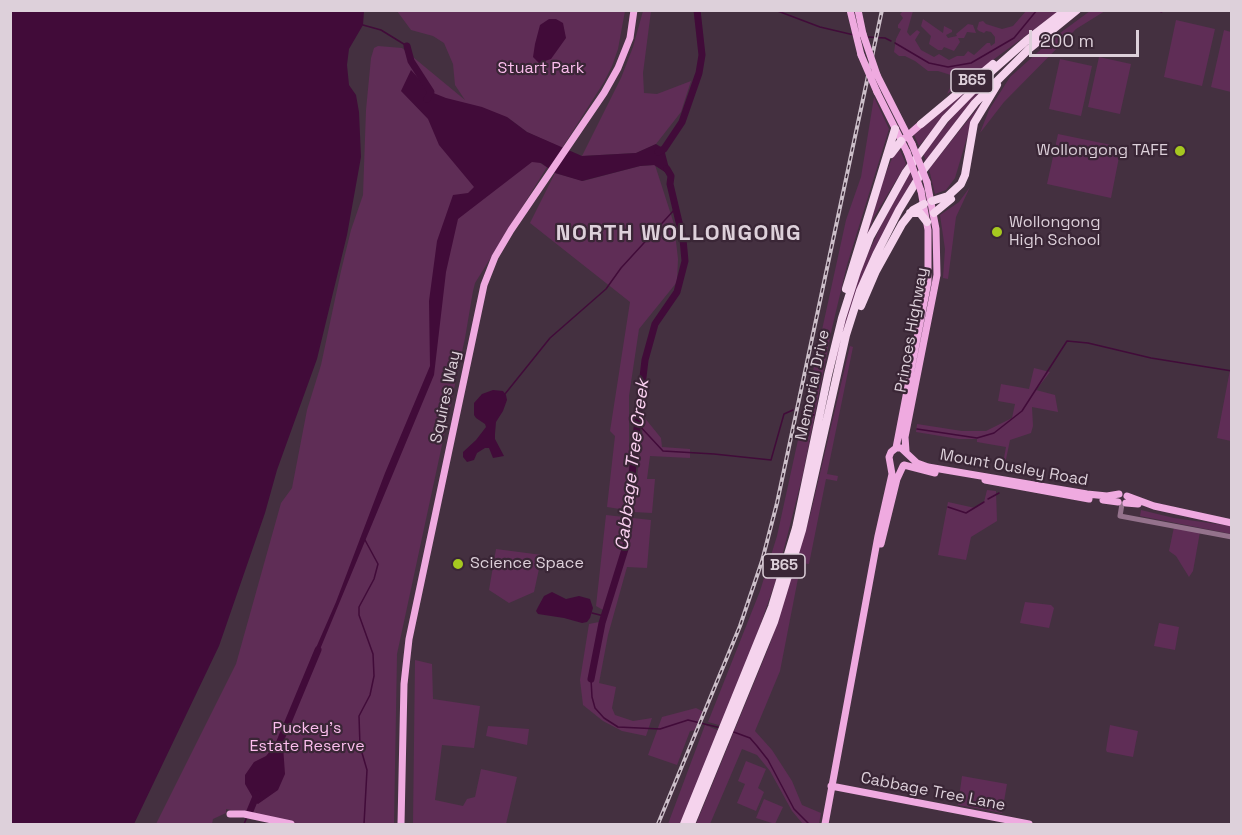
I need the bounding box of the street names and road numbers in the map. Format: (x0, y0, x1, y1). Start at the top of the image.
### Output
road number: B65 (951, 69, 993, 93)
street label: Princes Highway (892, 266, 932, 394)
street label: Memorial Drive (792, 328, 834, 442)
street label: Squires Way (427, 349, 465, 445)
street label: Mount Ousley Road (938, 446, 1090, 490)
road number: B65 (763, 554, 805, 578)
street label: Cabbage Tree Lane (859, 769, 1007, 815)

